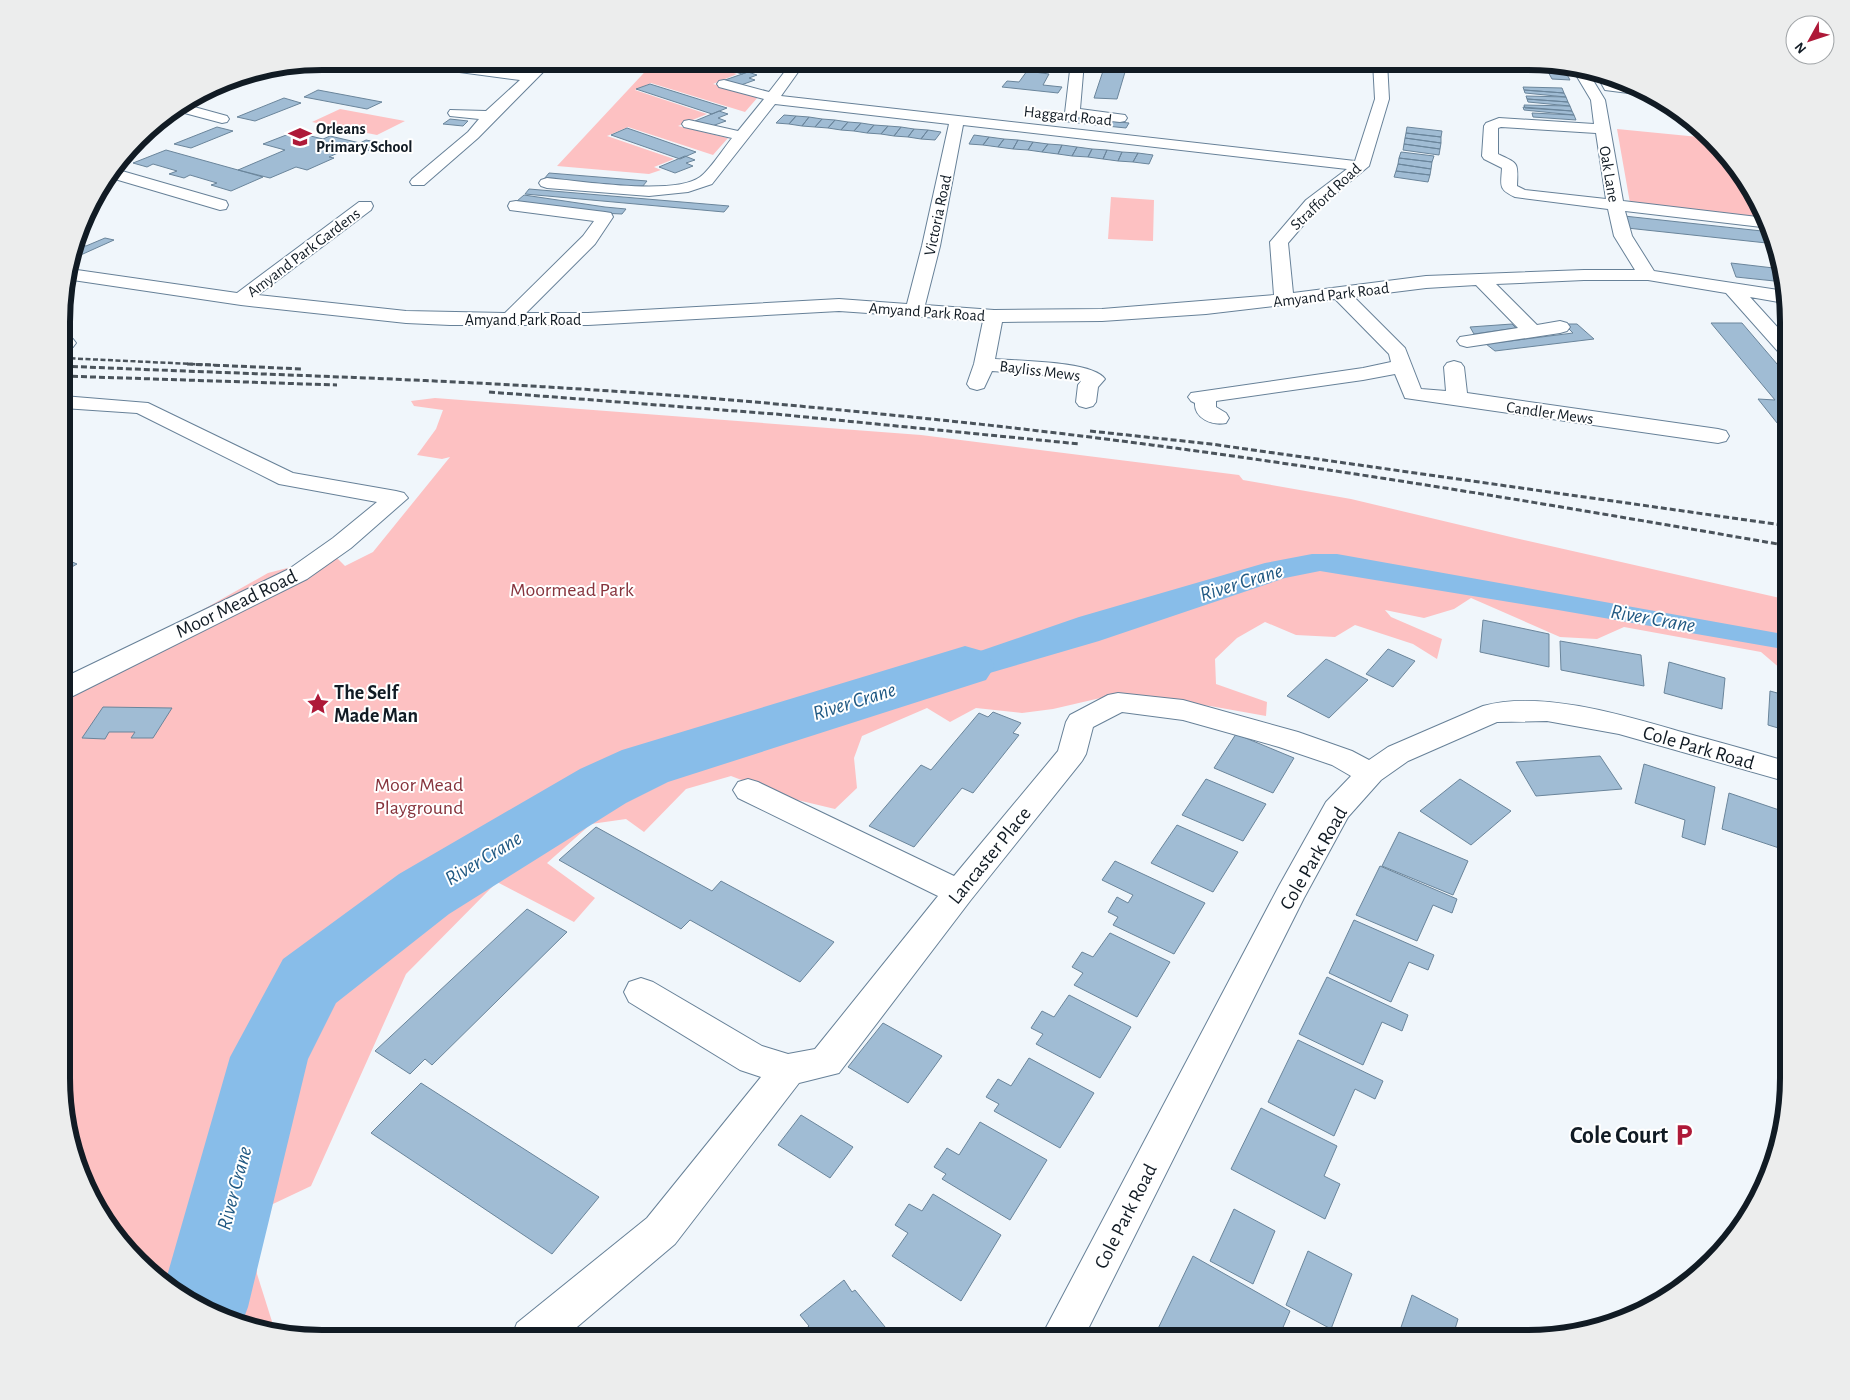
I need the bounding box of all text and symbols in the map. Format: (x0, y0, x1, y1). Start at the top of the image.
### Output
north arrow (1785, 15, 1835, 65)
text: N (1792, 39, 1809, 56)
street label: Haggard Road (1023, 103, 1113, 129)
place label: Orleans Primary School (316, 121, 413, 156)
school or university icon: Orleans Primary School (287, 124, 313, 150)
street label: Oak Lane (1596, 145, 1622, 204)
street label: Strafford Road (1287, 160, 1364, 233)
street label: Victoria Road (922, 173, 954, 257)
street label: Amyand Park Gardens (244, 205, 364, 301)
street label: Amyand Park Road (1272, 280, 1390, 311)
street label: Amyand Park Road (868, 300, 986, 325)
street label: Amyand Park Road (465, 312, 581, 329)
street label: Bayliss Mews (998, 358, 1081, 385)
street label: Candler Mews (1505, 399, 1594, 427)
water label: River Crane (1197, 560, 1285, 605)
street label: Moor Mead Road (173, 566, 300, 642)
park label: Moormead Park (510, 580, 634, 600)
water label: River Crane (1609, 601, 1697, 636)
water label: River Crane (810, 679, 898, 724)
place label: The Self Made Man (334, 683, 418, 726)
place icon: The Self Made Man (305, 691, 331, 717)
street label: Cole Park Road (1641, 723, 1757, 773)
park label: Moor Mead Playground (374, 775, 464, 818)
street label: Lancaster Place (945, 803, 1035, 908)
street label: Cole Park Road (1276, 804, 1351, 913)
water label: River Crane (441, 827, 525, 889)
parking icon: Cole Court (1671, 1122, 1697, 1148)
place label: Cole Court (1570, 1124, 1668, 1148)
water label: River Crane (213, 1144, 256, 1232)
street label: Cole Park Road (1091, 1161, 1161, 1272)

